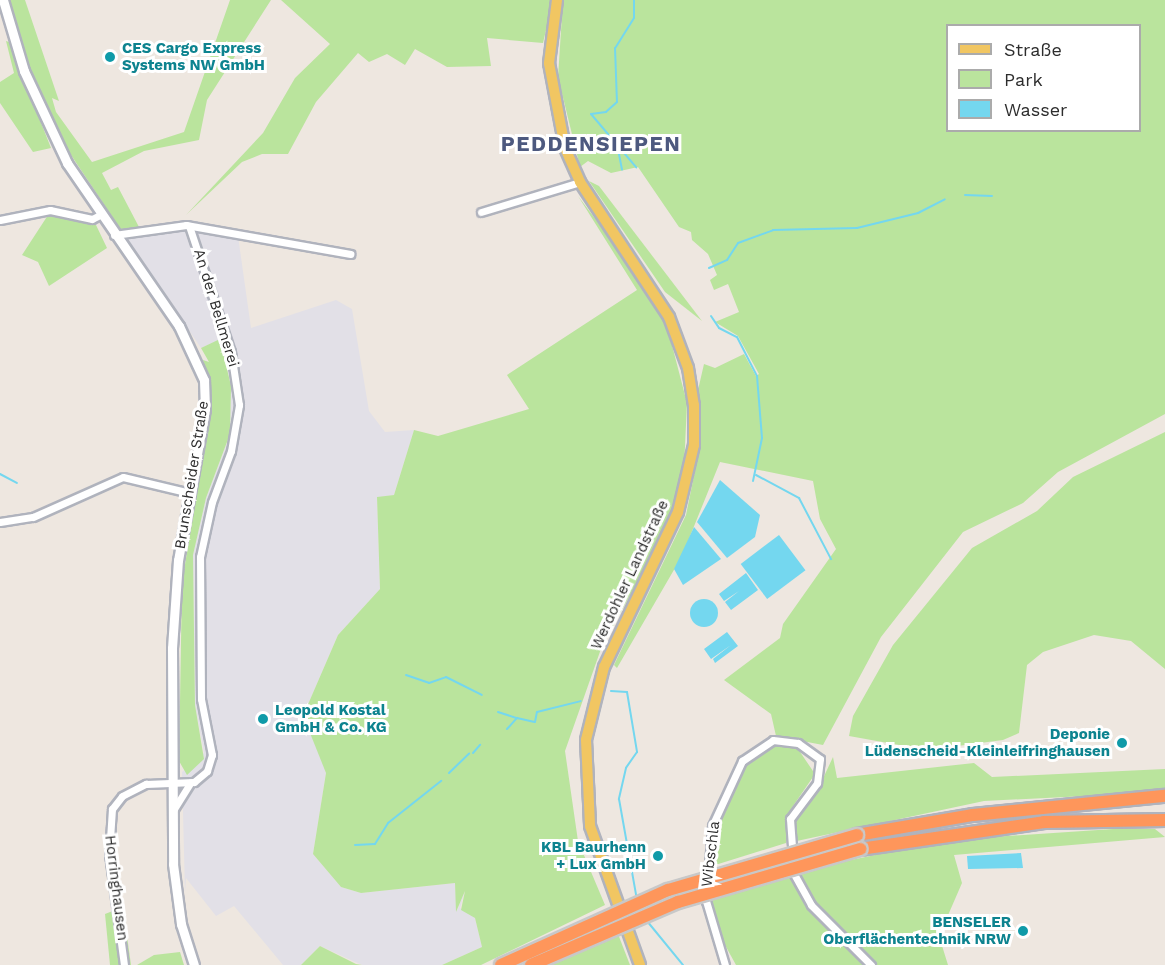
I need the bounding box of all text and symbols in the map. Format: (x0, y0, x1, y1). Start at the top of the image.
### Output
legend (946, 24, 1141, 132)
place label: CES Cargo Express Systems NW GmbH (122, 39, 265, 74)
text: Straße (1004, 39, 1062, 60)
marker: CES Cargo Express Systems NW GmbH (103, 50, 117, 64)
text: Park (1004, 69, 1043, 90)
text: Wasser (1004, 99, 1067, 120)
district label: PEDDENSIEPEN (501, 131, 681, 157)
street label: An der Bellmerei (189, 247, 243, 369)
street label: Brunscheider Straße (171, 399, 213, 551)
street label: Werdohler Landstraße (587, 497, 673, 653)
place label: Leopold Kostal GmbH & Co. KG (275, 701, 387, 736)
marker: Leopold Kostal GmbH & Co. KG (256, 712, 270, 726)
place label: Deponie Lüdenscheid-Kleinleifringhausen (865, 725, 1110, 760)
marker: Deponie Lüdenscheid-Kleinleifringhausen (1115, 736, 1129, 750)
street label: Wibschla (698, 820, 724, 888)
street label: Horringhausen (101, 834, 131, 942)
place label: KBL Baurhenn + Lux GmbH (541, 838, 646, 873)
marker: KBL Baurhenn + Lux GmbH (651, 849, 665, 863)
place label: BENSELER Oberflächentechnik NRW (823, 913, 1011, 948)
marker: BENSELER Oberflächentechnik NRW (1016, 924, 1030, 938)

